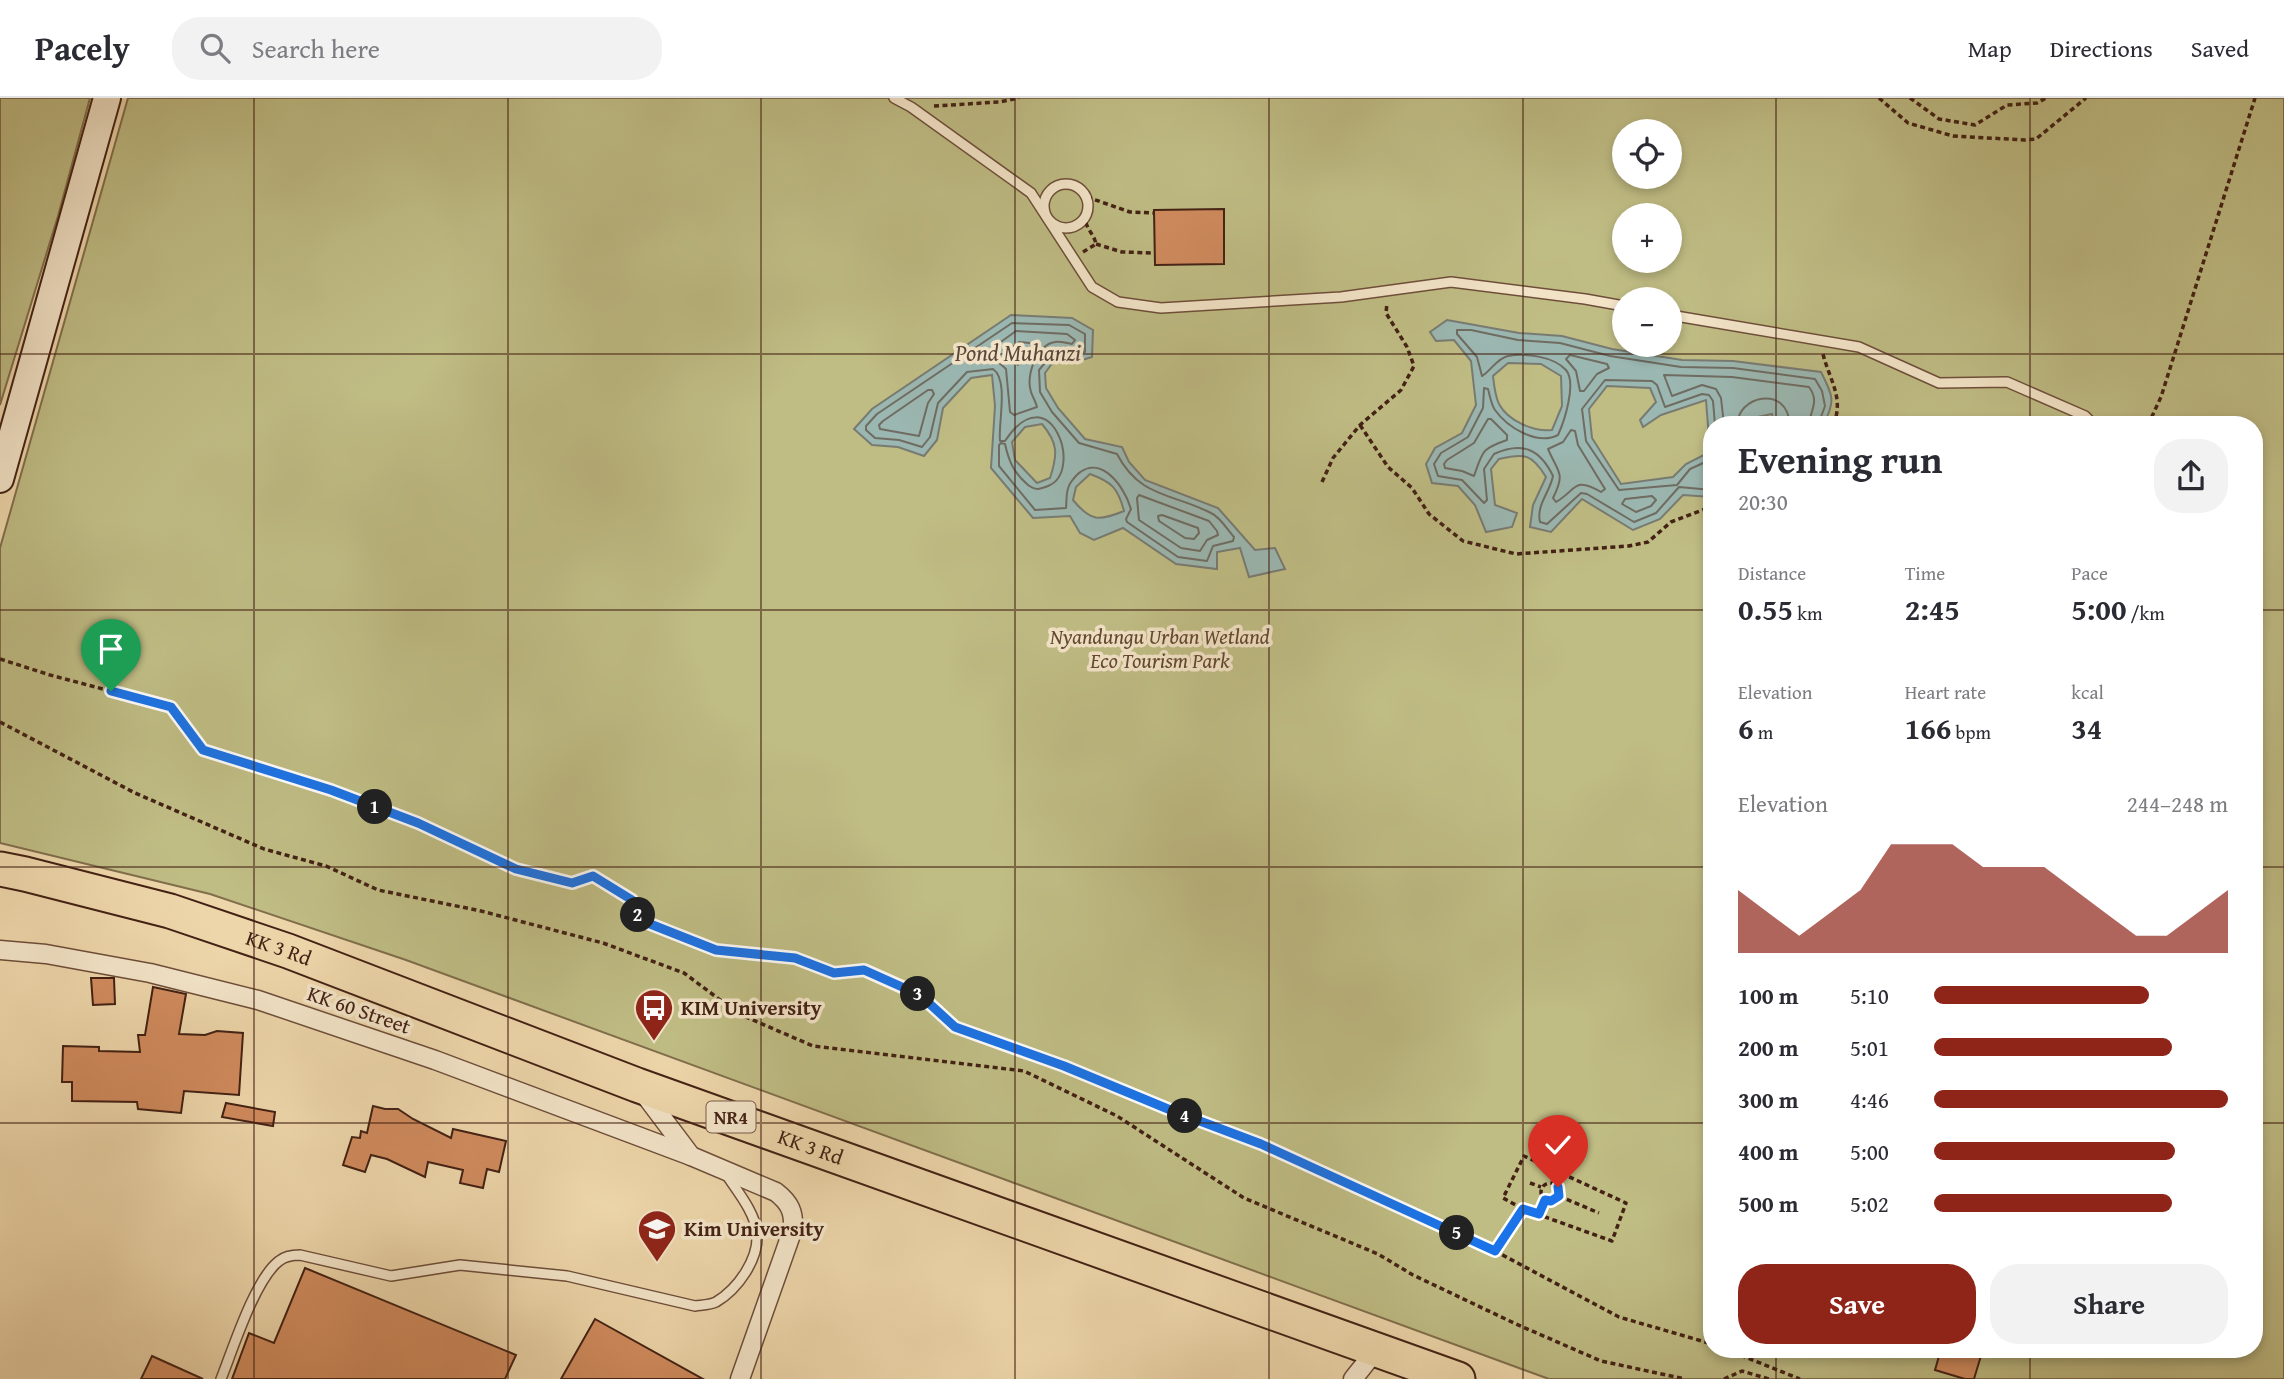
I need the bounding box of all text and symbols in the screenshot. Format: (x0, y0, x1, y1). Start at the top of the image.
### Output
search box (172, 17, 662, 80)
text: Pacely (35, 24, 130, 72)
icon: search (196, 29, 234, 67)
text: Search here (252, 29, 380, 68)
text: Map (1968, 31, 2012, 66)
text: Directions (2050, 31, 2153, 66)
text: Saved (2191, 31, 2249, 66)
map controls (1612, 119, 1682, 357)
button: locate (1612, 119, 1682, 189)
button: + (1612, 203, 1682, 273)
button: − (1612, 287, 1682, 357)
water label: Pond Muhanzi (954, 336, 1081, 369)
text: Evening run (1738, 431, 1942, 487)
button: share (2154, 439, 2228, 513)
text: 20:30 (1738, 485, 1788, 518)
text: Distance (1738, 559, 1806, 587)
text: Time (1905, 559, 1945, 587)
text: Pace (2071, 559, 2108, 587)
text: 0.55 (1738, 587, 1793, 631)
text: 2:45 (1905, 587, 1960, 631)
text: 5:00 (2071, 587, 2126, 631)
text: km (1793, 599, 1822, 627)
text: /km (2126, 599, 2165, 627)
pin (81, 619, 141, 691)
park label: Nyandungu Urban Wetland Eco Tourism Park (1049, 621, 1270, 676)
icon: arrive (92, 630, 130, 668)
text: Elevation (1738, 678, 1812, 706)
text: Heart rate (1905, 678, 1986, 706)
text: kcal (2071, 678, 2104, 706)
text: 6 (1738, 706, 1754, 750)
text: 166 (1905, 706, 1951, 750)
text: 34 (2071, 706, 2102, 750)
text: m (1754, 718, 1773, 746)
text: bpm (1951, 718, 1991, 746)
text: Elevation (1738, 787, 1828, 820)
text: 244–248 m (2127, 787, 2228, 820)
pin: 1 (358, 790, 392, 824)
text: 1 (370, 792, 379, 820)
pin: 2 (620, 898, 656, 932)
text: 2 (633, 900, 642, 928)
street label: KK 3 Rd (242, 922, 317, 974)
pin: 3 (900, 976, 936, 1012)
street label: KK 60 Street (303, 977, 416, 1042)
text: 3 (913, 979, 922, 1007)
text: 100 m (1738, 979, 1799, 1012)
text: 5:10 (1850, 979, 1889, 1012)
bus stop icon: KIM University (633, 987, 675, 1042)
place label: KIM University (681, 992, 822, 1023)
text: 200 m (1738, 1031, 1799, 1064)
text: 5:01 (1850, 1031, 1889, 1064)
text: 300 m (1738, 1083, 1799, 1116)
text: 4:46 (1850, 1083, 1889, 1116)
pin: 4 (1168, 1098, 1202, 1134)
text: 4 (1180, 1101, 1189, 1129)
road number: NR4 (706, 1102, 756, 1133)
pin (1528, 1115, 1588, 1187)
street label: KK 3 Rd (774, 1121, 849, 1173)
icon: check (1539, 1126, 1577, 1164)
text: 400 m (1738, 1135, 1799, 1168)
text: 5:00 (1850, 1135, 1889, 1168)
text: 500 m (1738, 1187, 1799, 1220)
text: 5:02 (1850, 1187, 1889, 1220)
school or university icon: Kim University (636, 1208, 678, 1263)
place label: Kim University (684, 1213, 824, 1244)
pin: 5 (1440, 1216, 1474, 1250)
text: 5 (1452, 1218, 1461, 1246)
button: Save (1738, 1264, 1976, 1344)
button: Share (1990, 1264, 2228, 1344)

